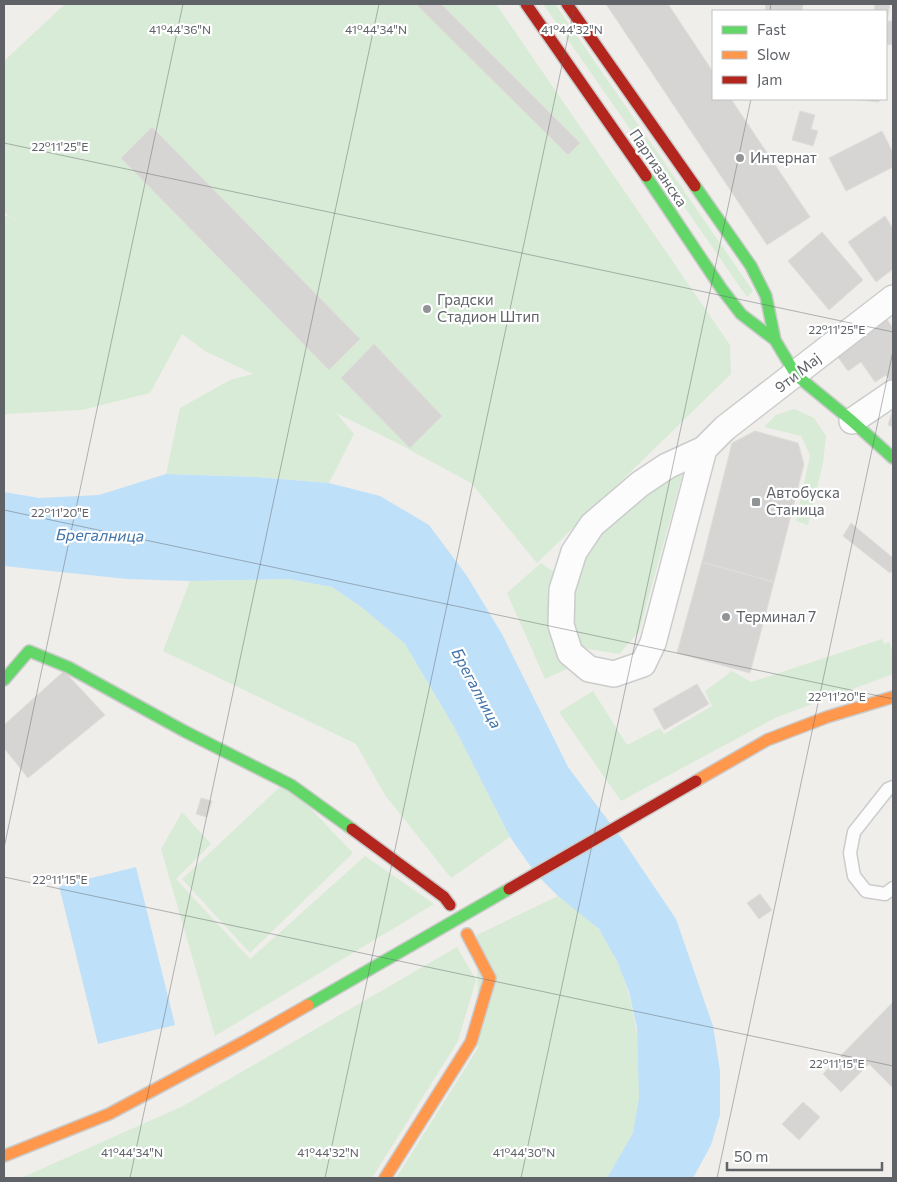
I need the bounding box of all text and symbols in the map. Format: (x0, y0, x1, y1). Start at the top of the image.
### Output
legend (712, 10, 887, 100)
text: Fast (757, 20, 786, 38)
text: 41°44'36"N (149, 22, 211, 36)
text: 41°44'34"N (345, 22, 407, 36)
text: 41°44'32"N (541, 22, 603, 36)
text: Slow (757, 45, 790, 63)
text: Jam (757, 70, 782, 88)
street label: Партизанска (626, 125, 691, 210)
text: 22°11'25"E (32, 139, 88, 153)
place label: Интернат (750, 148, 817, 166)
marker: Интернат (734, 152, 746, 164)
place label: Градски Стадион Штип (437, 290, 540, 325)
marker: Градски Стадион Штип (421, 303, 433, 315)
text: 22°11'25"E (809, 322, 865, 336)
street label: 9ти Мај (771, 349, 824, 396)
place label: Автобуска Станица (766, 483, 840, 518)
marker: Автобуска Станица (750, 496, 762, 508)
text: 22°11'20"E (31, 505, 89, 519)
water label: Брегалница (56, 524, 144, 545)
place label: Терминал 7 (736, 607, 816, 625)
marker: Терминал 7 (720, 611, 732, 623)
water label: Брегалница (448, 644, 507, 731)
text: 22°11'20"E (808, 689, 866, 703)
text: 22°11'15"E (32, 872, 88, 886)
text: 22°11'15"E (809, 1056, 865, 1070)
scale bar (727, 1140, 882, 1172)
text: 41°44'34"N (101, 1145, 163, 1159)
text: 41°44'32"N (297, 1145, 359, 1159)
text: 41°44'30"N (493, 1145, 555, 1159)
text: 50 m (734, 1147, 768, 1165)

